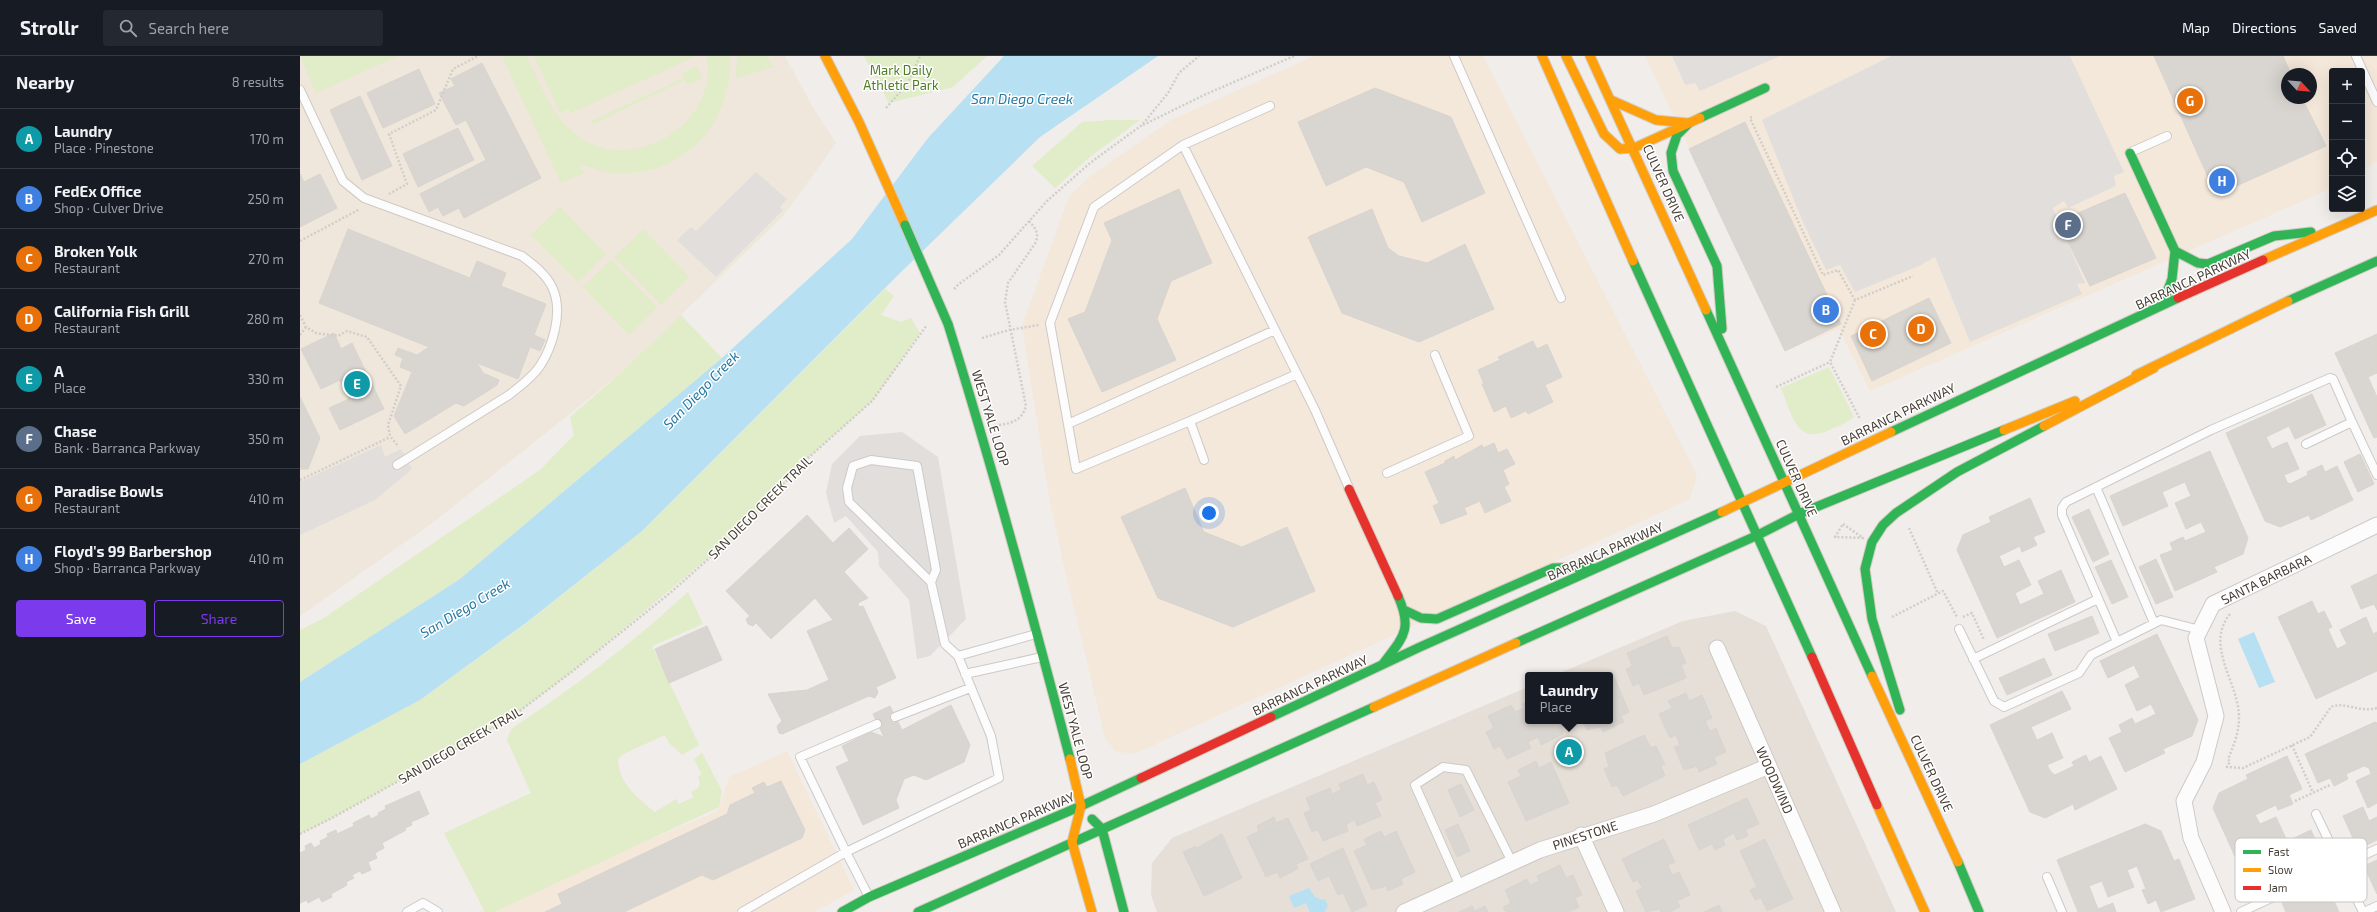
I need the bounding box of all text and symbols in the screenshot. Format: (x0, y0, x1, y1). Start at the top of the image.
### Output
search box (103, 10, 383, 46)
text: Strollr (20, 16, 79, 39)
icon: search (117, 17, 139, 39)
text: Search here (149, 19, 229, 37)
text: Map (2182, 19, 2210, 36)
text: Directions (2232, 19, 2297, 36)
text: Saved (2319, 19, 2357, 36)
park label: Mark Daily Athletic Park (863, 62, 939, 93)
north arrow (2281, 68, 2317, 104)
map controls (2329, 68, 2365, 212)
button: + (2329, 68, 2365, 104)
text: Nearby (16, 72, 74, 92)
text: 8 results (232, 74, 284, 90)
pin: G (2177, 86, 2203, 116)
water label: San Diego Creek (971, 90, 1073, 107)
button: − (2329, 104, 2365, 140)
text: Laundry (54, 122, 112, 140)
text: A (25, 131, 33, 147)
text: 170 m (250, 131, 284, 147)
text: Place · Pinestone (54, 140, 154, 156)
button: locate (2329, 140, 2365, 176)
street label: CULVER DRIVE (1640, 142, 1688, 224)
pin: H (2209, 166, 2235, 196)
button: layers (2329, 176, 2365, 212)
text: FedEx Office (54, 182, 142, 200)
text: B (25, 191, 33, 207)
text: 250 m (248, 191, 284, 207)
text: Shop · Culver Drive (54, 200, 164, 216)
pin: F (2055, 210, 2081, 240)
text: Broken Yolk (54, 242, 137, 260)
street label: BARRANCA PARKWAY (2133, 245, 2254, 313)
text: C (25, 251, 33, 267)
text: 270 m (248, 251, 284, 267)
text: Restaurant (54, 260, 120, 276)
pin: B (1813, 295, 1839, 325)
text: California Fish Grill (54, 302, 189, 320)
text: D (25, 311, 33, 327)
text: 280 m (247, 311, 284, 327)
pin: D (1908, 314, 1934, 344)
pin: C (1860, 319, 1886, 349)
text: Restaurant (54, 320, 120, 336)
water label: San Diego Creek (659, 347, 742, 432)
text: A (54, 362, 64, 380)
street label: WEST YALE LOOP (969, 368, 1013, 468)
pin: E (344, 369, 370, 399)
text: E (25, 371, 33, 387)
text: 330 m (247, 371, 284, 387)
street label: BARRANCA PARKWAY (1838, 379, 1958, 449)
text: Place (54, 380, 86, 396)
text: Chase (54, 422, 97, 440)
text: F (25, 431, 33, 447)
text: 350 m (248, 431, 284, 447)
street label: CULVER DRIVE (1773, 437, 1821, 519)
text: Bank · Barranca Parkway (54, 440, 200, 456)
street label: SAN DIEGO CREEK TRAIL (705, 452, 815, 562)
text: Paradise Bowls (54, 482, 163, 500)
text: G (25, 491, 33, 507)
text: 410 m (249, 491, 284, 507)
text: Restaurant (54, 500, 120, 516)
your location (1199, 503, 1219, 523)
street label: BARRANCA PARKWAY (1544, 518, 1666, 584)
text: Floyd's 99 Barbershop (54, 542, 212, 560)
street label: SANTA BARBARA (2218, 550, 2314, 608)
text: H (25, 551, 33, 567)
text: 410 m (249, 551, 284, 567)
text: Shop · Barranca Parkway (54, 560, 201, 576)
water label: San Diego Creek (417, 574, 513, 641)
button: Save (16, 600, 146, 637)
button: Share (154, 600, 284, 637)
street label: BARRANCA PARKWAY (1250, 651, 1371, 719)
popup (1525, 672, 1613, 724)
street label: WEST YALE LOOP (1055, 681, 1097, 782)
text: Laundry (1540, 681, 1598, 699)
text: Place (1540, 699, 1572, 715)
street label: SAN DIEGO CREEK TRAIL (395, 703, 525, 787)
street label: CULVER DRIVE (1907, 732, 1957, 814)
pin: A (1556, 737, 1582, 767)
street label: WOODWIND (1753, 744, 1797, 816)
street label: BARRANCA PARKWAY (955, 788, 1077, 852)
street label: PINESTONE (1551, 817, 1619, 853)
legend (2235, 838, 2367, 902)
text: Fast (2268, 845, 2290, 858)
text: Slow (2268, 863, 2293, 876)
text: Jam (2268, 881, 2287, 894)

